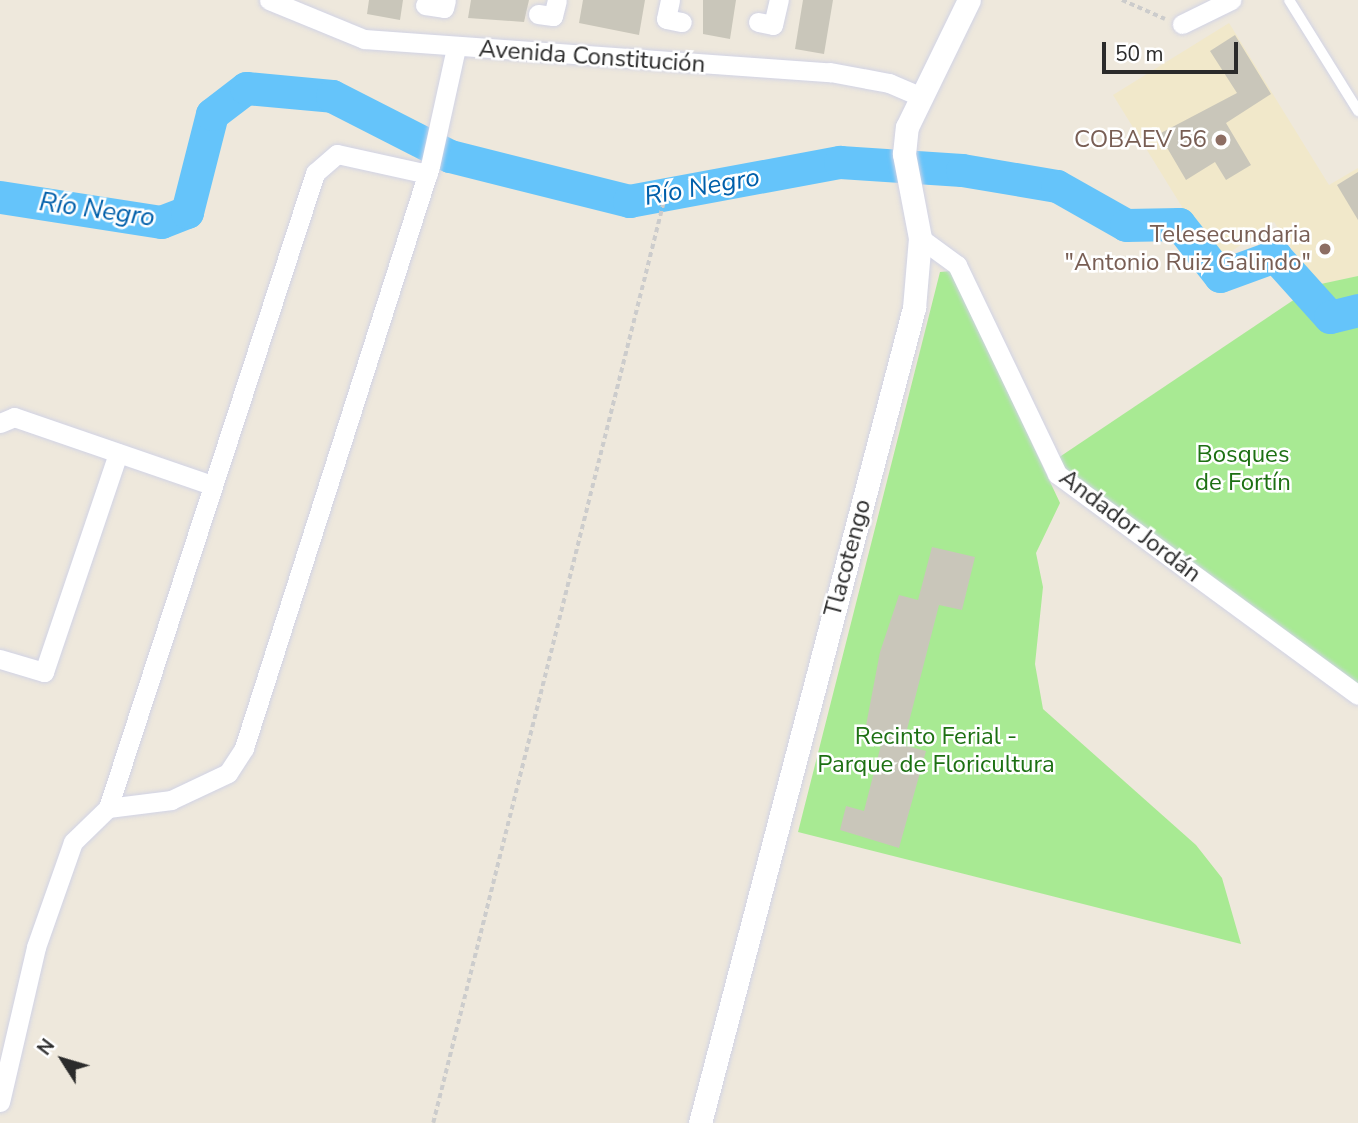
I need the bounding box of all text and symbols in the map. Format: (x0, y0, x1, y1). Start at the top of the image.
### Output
scale bar (1106, 28, 1242, 72)
street label: Avenida Constitución (478, 35, 706, 79)
text: 50 m (1115, 40, 1164, 68)
place label: COBAEV 56 (1074, 126, 1207, 154)
marker: COBAEV 56 (1213, 132, 1229, 148)
water label: Río Negro (642, 162, 762, 212)
water label: Río Negro (37, 186, 157, 234)
place label: Telesecundaria "Antonio Ruiz Galindo" (1065, 221, 1311, 277)
marker: Telesecundaria "Antonio Ruiz Galindo" (1317, 241, 1333, 257)
park label: Bosques de Fortín (1195, 441, 1291, 497)
street label: Andador Jordán (1054, 463, 1206, 589)
street label: Tlacotengo (819, 496, 877, 620)
park label: Recinto Ferial - Parque de Floricultura (817, 723, 1055, 779)
north arrow (28, 1025, 98, 1095)
text: N (32, 1034, 61, 1061)

